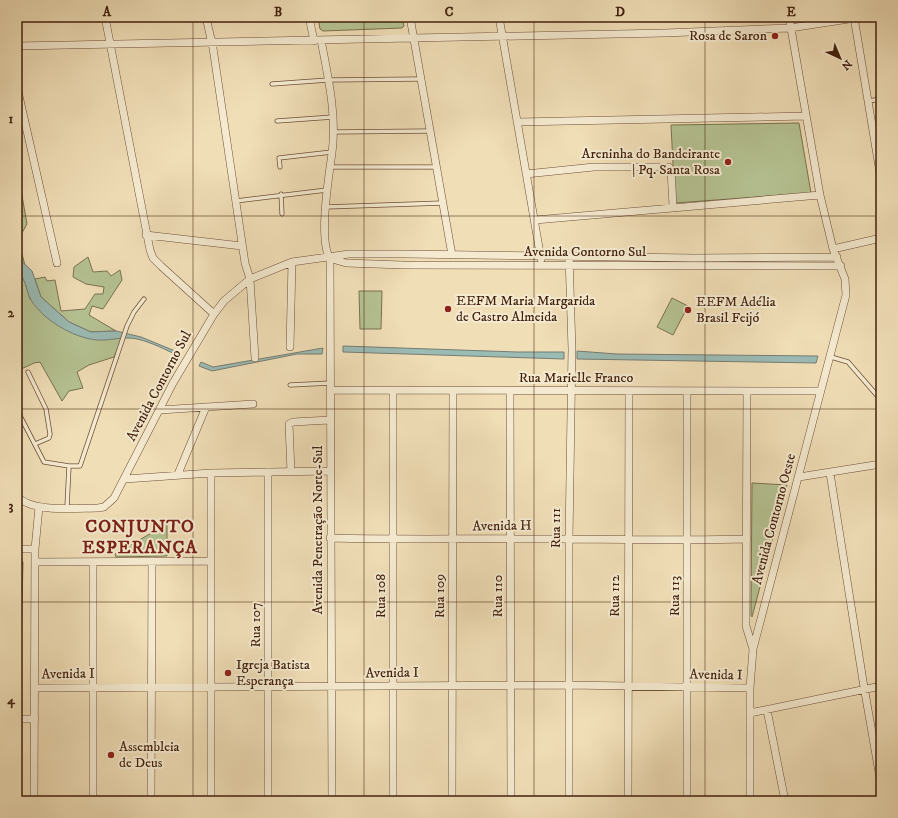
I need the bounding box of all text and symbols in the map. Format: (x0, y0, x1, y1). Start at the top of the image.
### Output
text: A (102, 4, 112, 20)
text: B (274, 4, 282, 20)
text: C (445, 4, 454, 20)
text: D (615, 4, 625, 20)
text: E (786, 4, 796, 20)
place label: Rosa de Saron (689, 27, 768, 45)
marker: Rosa de Saron (770, 31, 780, 41)
north arrow (820, 38, 860, 78)
text: N (838, 56, 854, 73)
text: 1 (9, 111, 14, 127)
place label: Areninha do Bandeirante | Pq. Santa Rosa (582, 145, 720, 179)
marker: Areninha do Bandeirante | Pq. Santa Rosa (723, 157, 733, 167)
street label: Avenida Contorno Sul (524, 243, 647, 261)
place label: EEFM Maria Margarida de Castro Almeida (456, 292, 595, 326)
place label: EEFM Adélia Brasil Feijó (696, 293, 776, 327)
marker: EEFM Maria Margarida de Castro Almeida (443, 304, 453, 314)
text: 2 (8, 305, 15, 321)
marker: EEFM Adélia Brasil Feijó (683, 305, 693, 315)
street label: Avenida Contorno Sul (122, 327, 196, 444)
street label: Rua Marielle Franco (519, 369, 634, 387)
street label: Avenida Penetração Norte-Sul (309, 445, 327, 615)
street label: Avenida Contorno Oeste (748, 451, 800, 587)
text: 3 (9, 498, 14, 514)
street label: Rua 111 (547, 508, 565, 548)
district label: CONJUNTO ESPERANÇA (82, 516, 198, 559)
street label: Avenida H (472, 516, 532, 536)
street label: Rua 108 (372, 574, 390, 618)
street label: Rua 109 (431, 574, 449, 618)
street label: Rua 110 (489, 575, 507, 617)
street label: Rua 112 (606, 575, 624, 617)
street label: Rua 113 (666, 576, 684, 616)
street label: Rua 107 (247, 602, 265, 648)
place label: Igreja Batista Esperança (236, 656, 310, 690)
street label: Avenida I (365, 664, 419, 682)
street label: Avenida I (41, 665, 95, 683)
street label: Avenida I (689, 666, 743, 684)
marker: Igreja Batista Esperança (223, 668, 233, 678)
text: 4 (6, 692, 15, 709)
place label: Assembleia de Deus (119, 738, 180, 772)
marker: Assembleia de Deus (106, 750, 116, 760)

